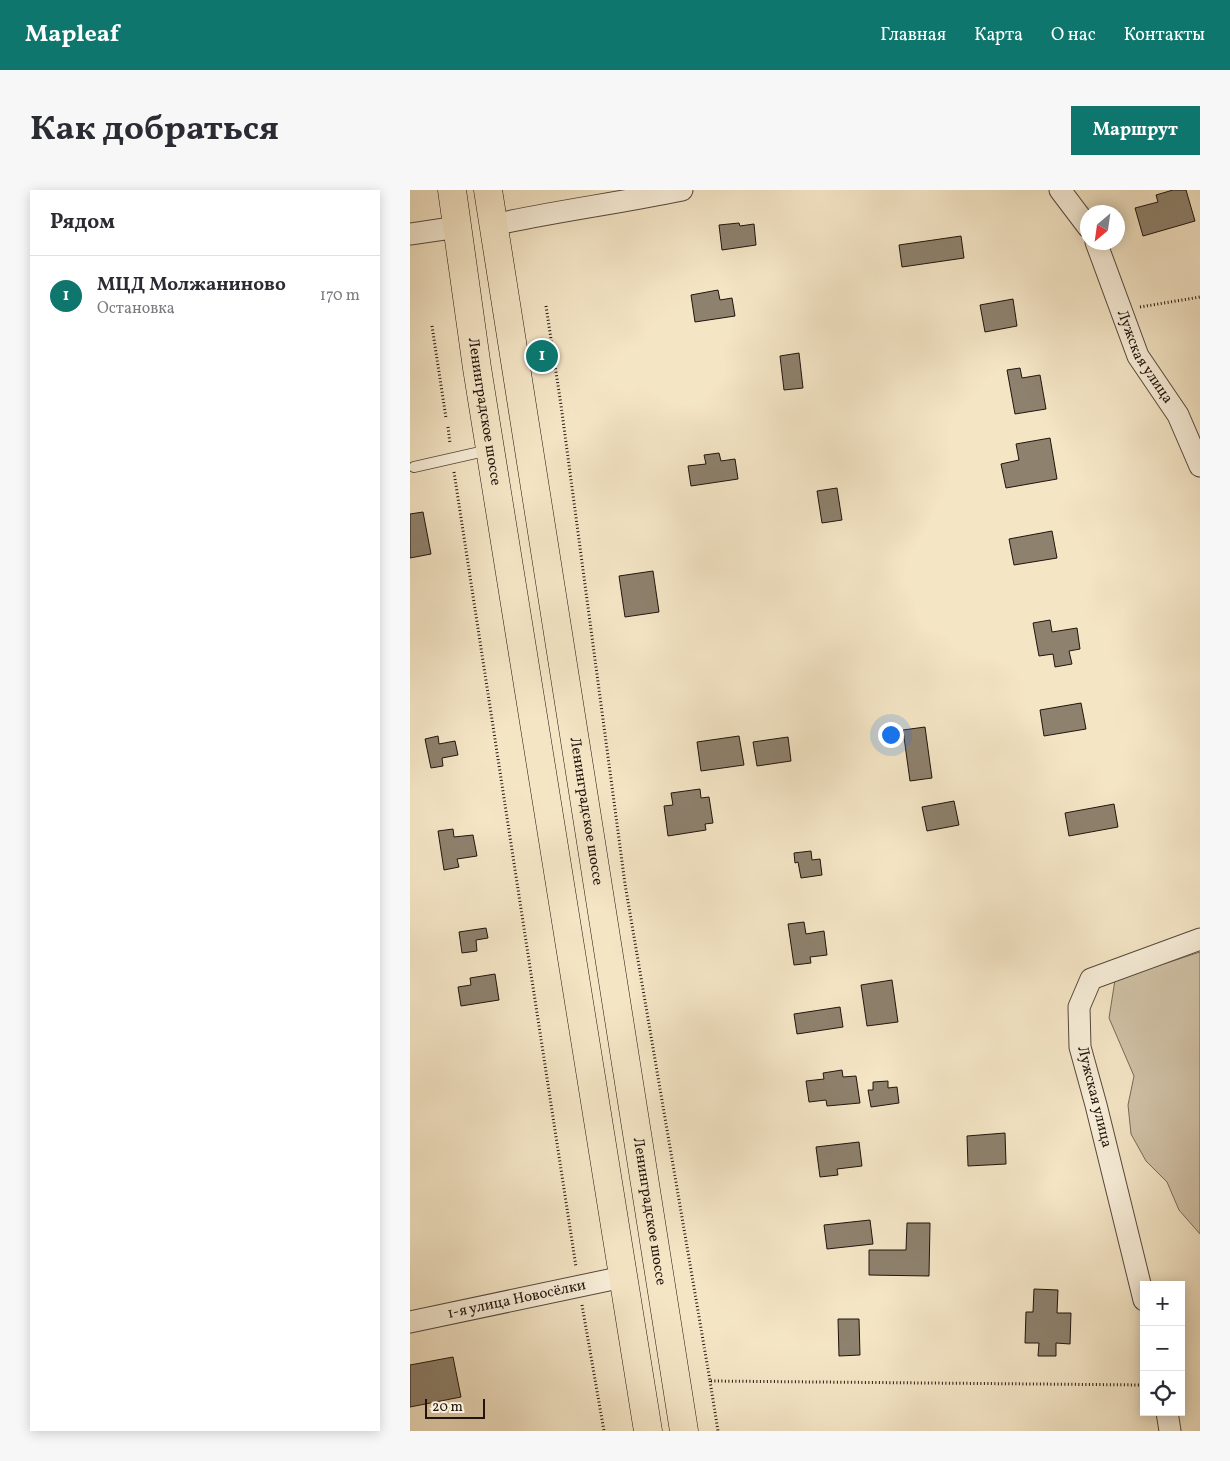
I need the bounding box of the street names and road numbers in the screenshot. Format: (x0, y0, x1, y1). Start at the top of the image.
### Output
street label: Лужская улица (1111, 307, 1178, 408)
street label: Ленинградское шоссе (462, 336, 506, 487)
street label: Ленинградское шоссе (564, 736, 608, 887)
street label: Лужская улица (1071, 1044, 1117, 1150)
street label: Ленинградское шоссе (627, 1136, 671, 1287)
street label: 1-я улица Новосёлки (446, 1275, 588, 1324)

